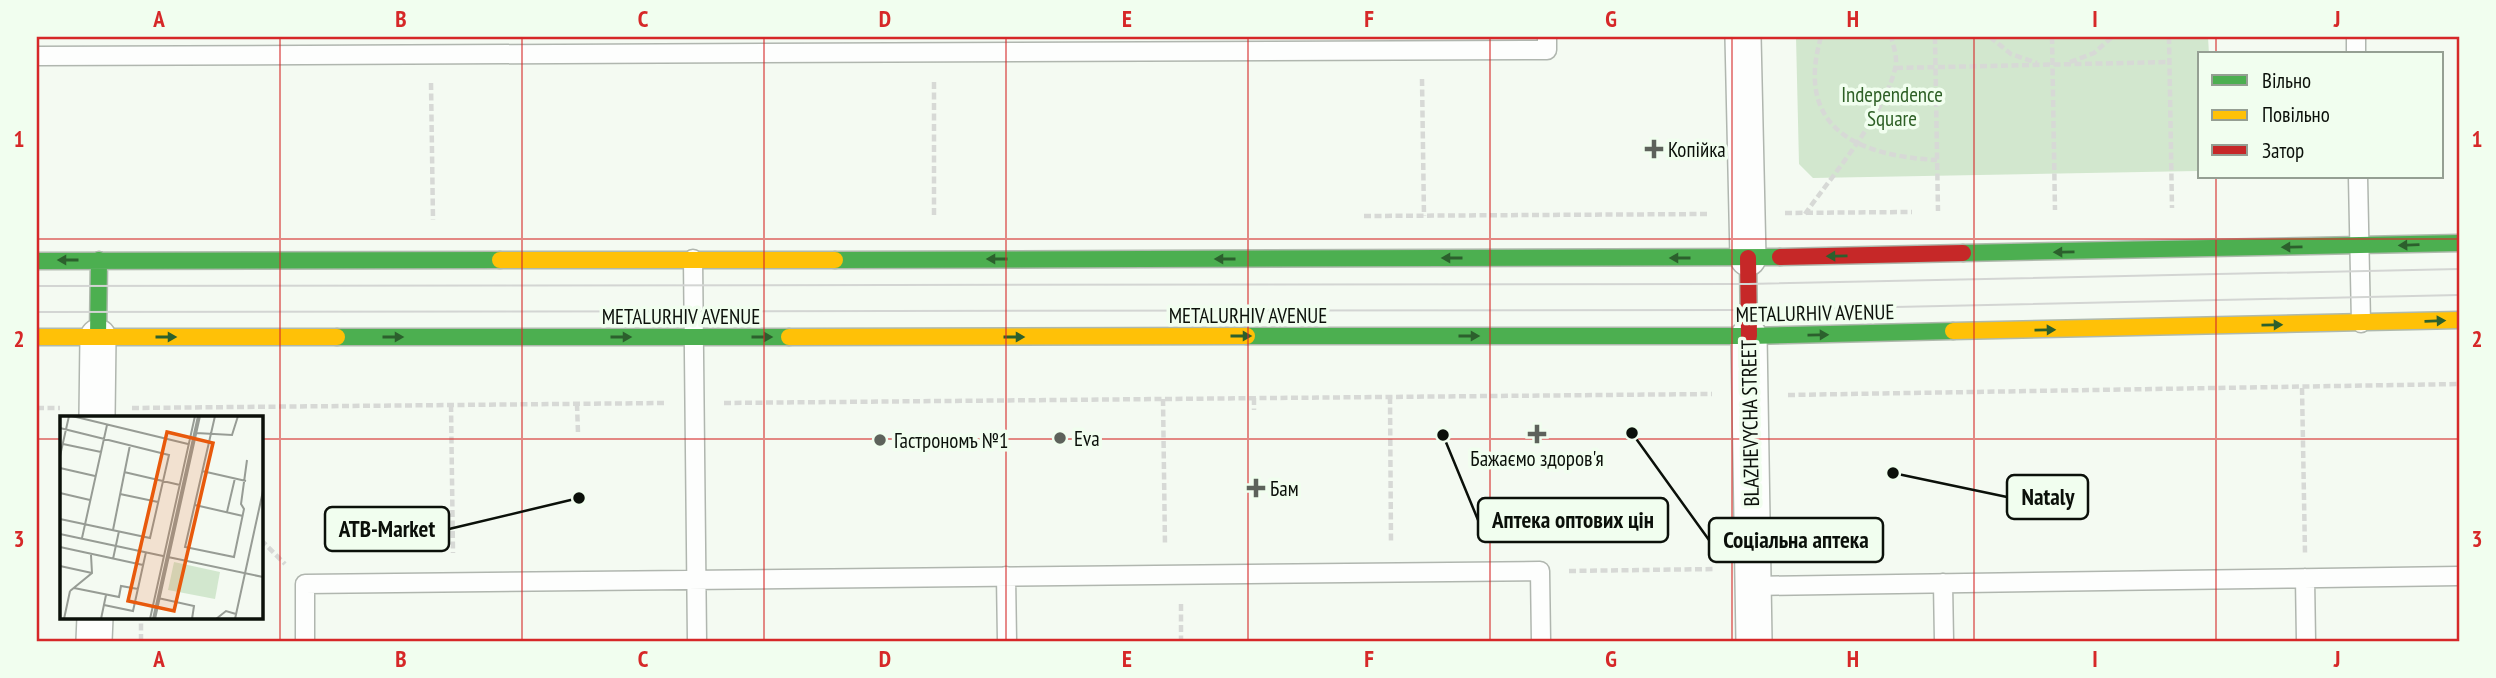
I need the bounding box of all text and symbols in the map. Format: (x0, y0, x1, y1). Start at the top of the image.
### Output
text: A (152, 4, 165, 33)
text: B (395, 4, 407, 33)
text: C (638, 4, 649, 33)
text: D (879, 4, 891, 33)
text: E (1122, 4, 1132, 33)
text: F (1364, 4, 1374, 33)
text: G (1605, 4, 1617, 33)
text: H (1847, 4, 1859, 33)
text: I (2092, 4, 2098, 33)
text: J (2333, 4, 2340, 33)
legend (2198, 52, 2444, 178)
text: Вільно (2262, 67, 2311, 94)
park label: Independence Square (1841, 81, 1943, 132)
text: Повільно (2262, 101, 2330, 128)
text: 1 (14, 124, 25, 153)
text: 1 (2472, 124, 2483, 153)
place label: Копійка (1668, 136, 1726, 163)
text: Затор (2262, 137, 2304, 164)
marker: Копійка (1646, 141, 1662, 157)
one-way arrow (2398, 239, 2420, 250)
one-way arrow (2280, 242, 2302, 253)
one-way arrow (2053, 246, 2075, 258)
one-way arrow (1825, 251, 1847, 262)
one-way arrow (1441, 252, 1463, 264)
one-way arrow (1669, 252, 1691, 264)
one-way arrow (986, 253, 1008, 265)
one-way arrow (1214, 253, 1236, 265)
one-way arrow (56, 254, 78, 266)
street label: METALURHIV AVENUE (1735, 298, 1895, 328)
street label: METALURHIV AVENUE (1169, 302, 1327, 329)
street label: METALURHIV AVENUE (602, 303, 760, 330)
one-way arrow (2424, 316, 2446, 327)
one-way arrow (2262, 319, 2284, 331)
text: 2 (14, 324, 25, 353)
one-way arrow (2034, 324, 2056, 336)
text: 2 (2472, 324, 2483, 353)
one-way arrow (1807, 329, 1829, 340)
one-way arrow (1230, 330, 1252, 342)
one-way arrow (1458, 330, 1480, 342)
one-way arrow (155, 331, 177, 343)
one-way arrow (383, 331, 405, 343)
one-way arrow (610, 331, 632, 343)
one-way arrow (751, 331, 773, 343)
one-way arrow (1003, 331, 1025, 343)
street label: BLAZHEVYCHA STREET (1735, 339, 1765, 507)
inset map (60, 416, 262, 618)
place label: Eva (1074, 425, 1100, 452)
marker: Бажаємо здоров'я (1529, 426, 1545, 442)
place label: Гастрономъ №1 (894, 427, 1009, 454)
marker: Eva (1052, 430, 1068, 446)
marker: Гастрономъ №1 (872, 432, 888, 448)
place label: Бажаємо здоров'я (1470, 445, 1604, 472)
place label: Бам (1270, 475, 1299, 502)
callout: Nataly (2007, 475, 2088, 519)
marker: Бам (1248, 480, 1264, 496)
text: Nataly (2022, 482, 2075, 511)
callout: Аптека оптових цін (1478, 498, 1668, 542)
text: Аптека оптових цін (1491, 505, 1654, 534)
callout: ATB-Market (325, 507, 449, 551)
text: ATB-Market (338, 514, 435, 543)
callout: Соціальна аптека (1709, 518, 1883, 562)
text: 3 (14, 524, 25, 553)
text: 3 (2472, 524, 2483, 553)
text: Соціальна аптека (1723, 525, 1869, 554)
text: A (152, 644, 165, 673)
text: B (395, 644, 407, 673)
text: C (638, 644, 649, 673)
text: D (879, 644, 891, 673)
text: E (1122, 644, 1132, 673)
text: F (1364, 644, 1374, 673)
text: G (1605, 644, 1617, 673)
text: H (1847, 644, 1859, 673)
text: I (2092, 644, 2098, 673)
text: J (2333, 644, 2340, 673)

